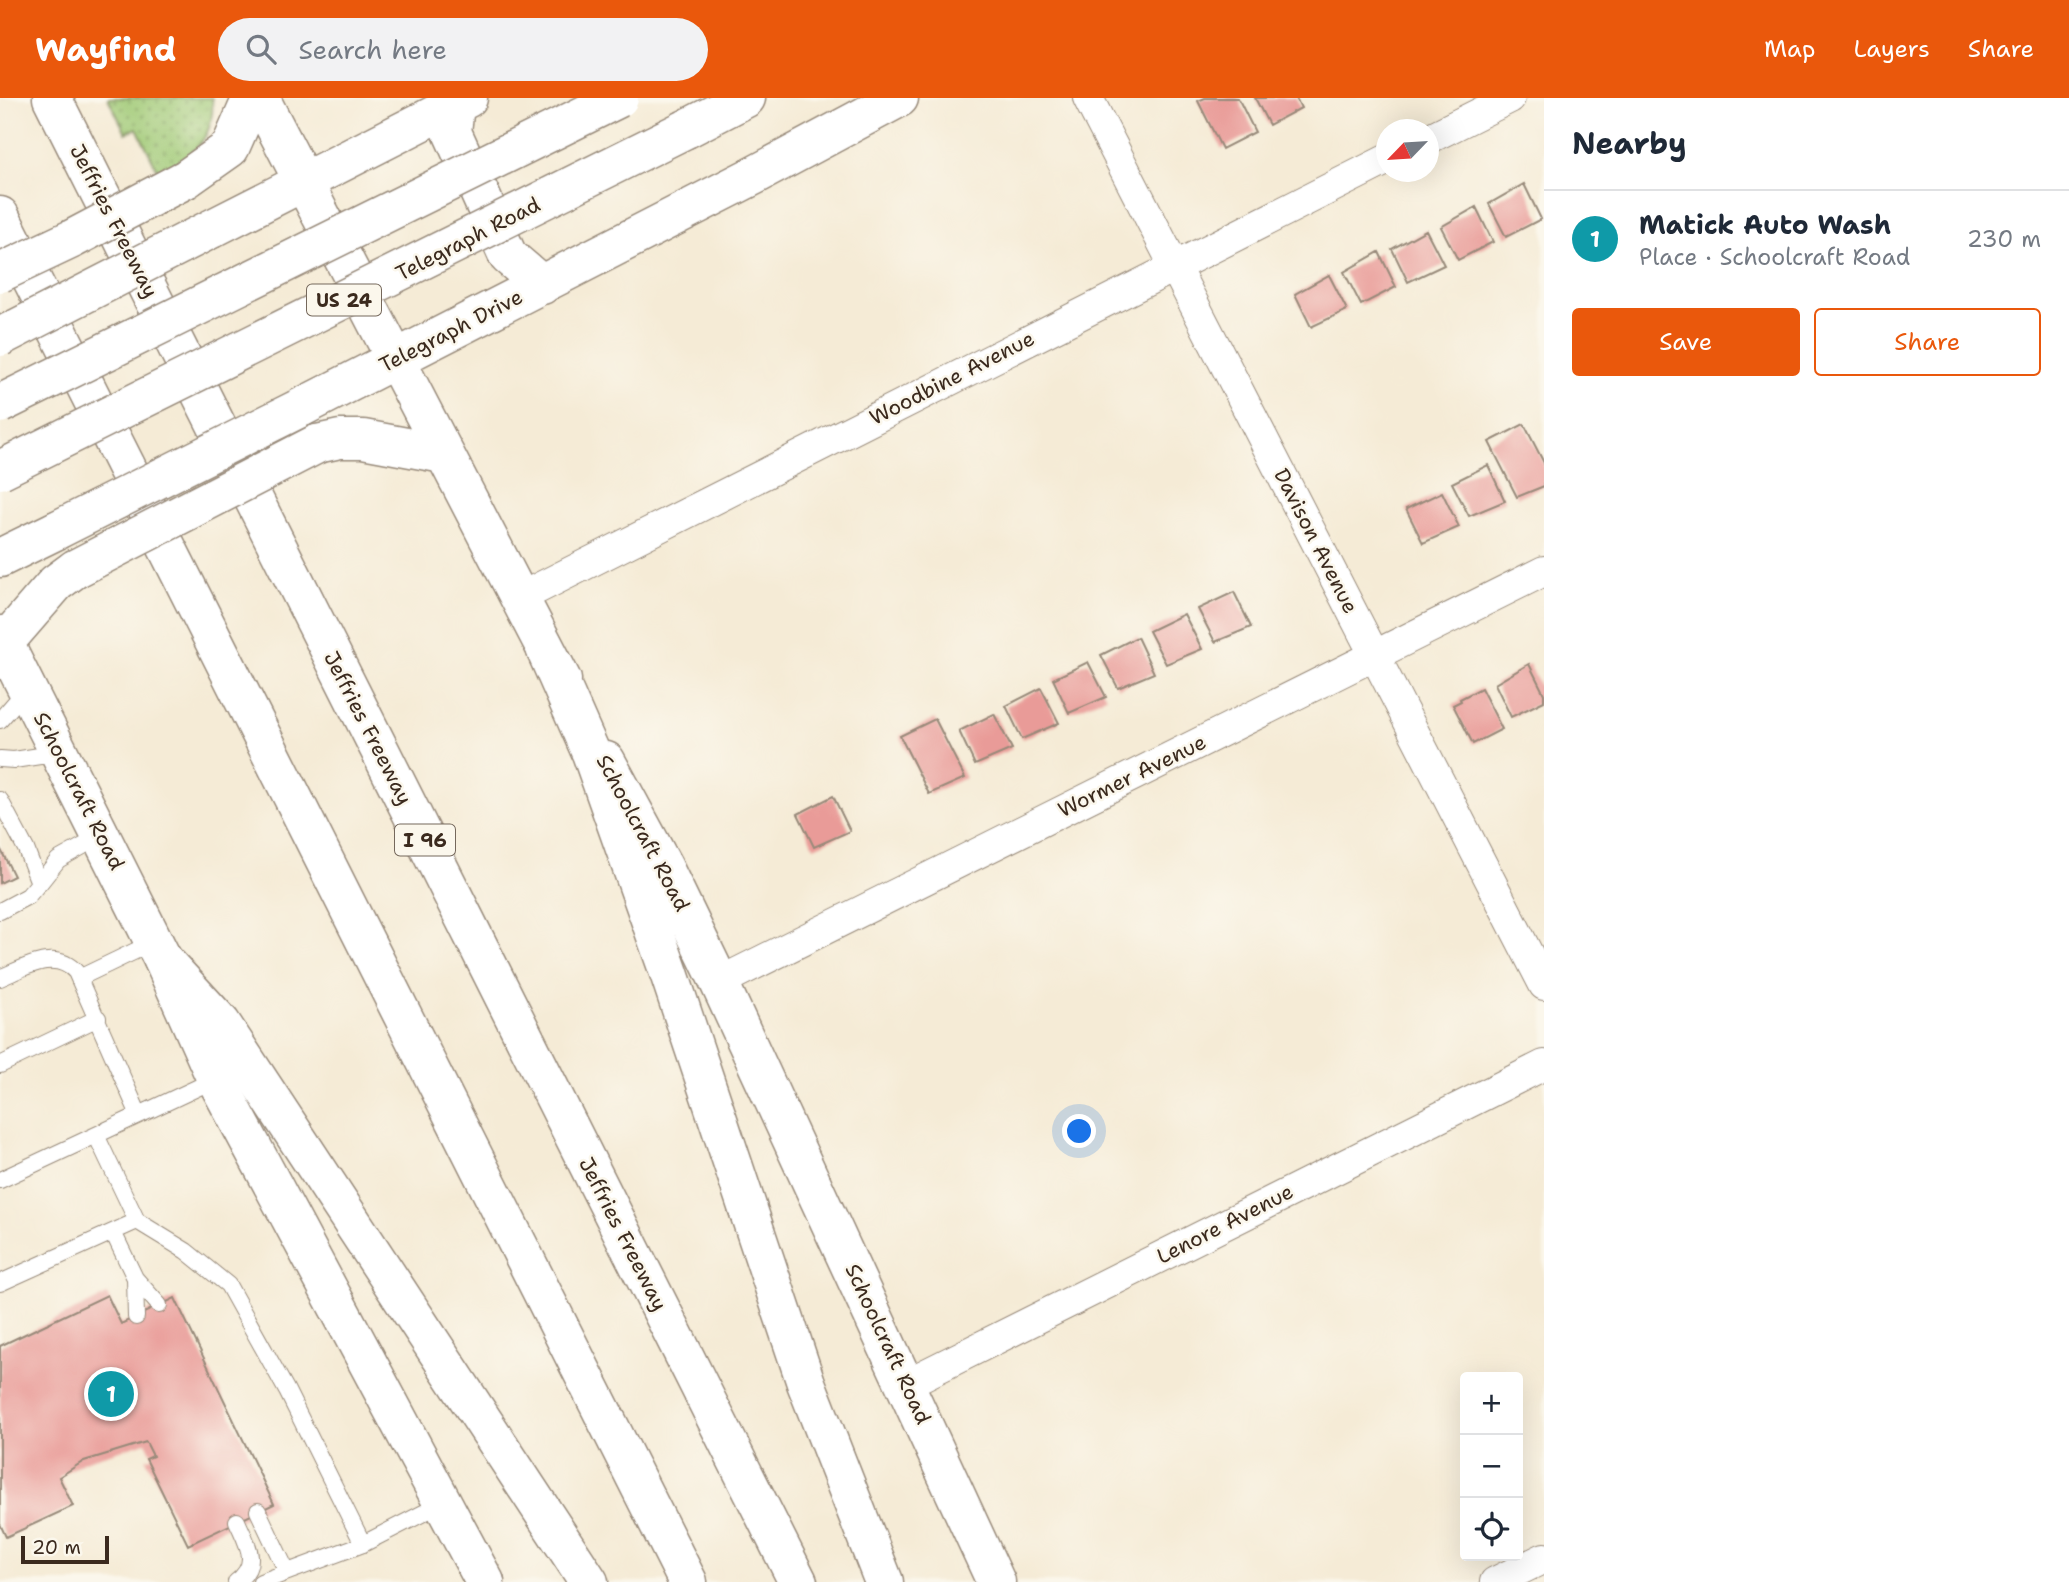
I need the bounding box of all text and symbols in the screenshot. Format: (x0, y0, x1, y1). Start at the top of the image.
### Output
search box (218, 18, 708, 81)
text: Wayfind (35, 27, 176, 72)
icon: search (242, 30, 280, 68)
text: Search here (298, 32, 447, 67)
text: Map (1764, 33, 1815, 65)
text: Layers (1853, 33, 1930, 65)
text: Share (1968, 33, 2034, 65)
north arrow (1376, 119, 1439, 182)
text: Nearby (1572, 123, 1687, 164)
street label: Jeffries Freeway (63, 139, 165, 303)
street label: Telegraph Road (391, 190, 545, 288)
text: Matick Auto Wash (1639, 207, 1891, 242)
text: 1 (1590, 224, 1600, 254)
text: 230 m (1967, 224, 2041, 254)
text: Place · Schoolcraft Road (1639, 242, 1910, 272)
street label: Telegraph Drive (374, 283, 528, 379)
road number: US 24 (307, 284, 381, 316)
button: Save (1572, 308, 1800, 376)
button: Share (1814, 308, 2041, 376)
street label: Woodbine Avenue (865, 324, 1039, 432)
street label: Davison Avenue (1267, 464, 1365, 618)
street label: Jeffries Freeway (317, 646, 419, 810)
street label: Schoolcraft Road (27, 707, 131, 875)
street label: Wormer Avenue (1053, 728, 1211, 824)
street label: Schoolcraft Road (590, 750, 696, 916)
road number: I 96 (395, 824, 455, 856)
your location (1062, 1114, 1096, 1148)
street label: Jeffries Freeway (572, 1152, 674, 1316)
street label: Lenore Avenue (1152, 1178, 1298, 1270)
street label: Schoolcraft Road (839, 1259, 937, 1429)
pin: 1 (88, 1368, 134, 1420)
map controls (1460, 1372, 1523, 1561)
button: + (1460, 1372, 1523, 1435)
button: − (1460, 1435, 1523, 1498)
button: locate (1460, 1498, 1523, 1561)
scale bar (21, 1533, 108, 1565)
text: 20 m (32, 1535, 81, 1560)

